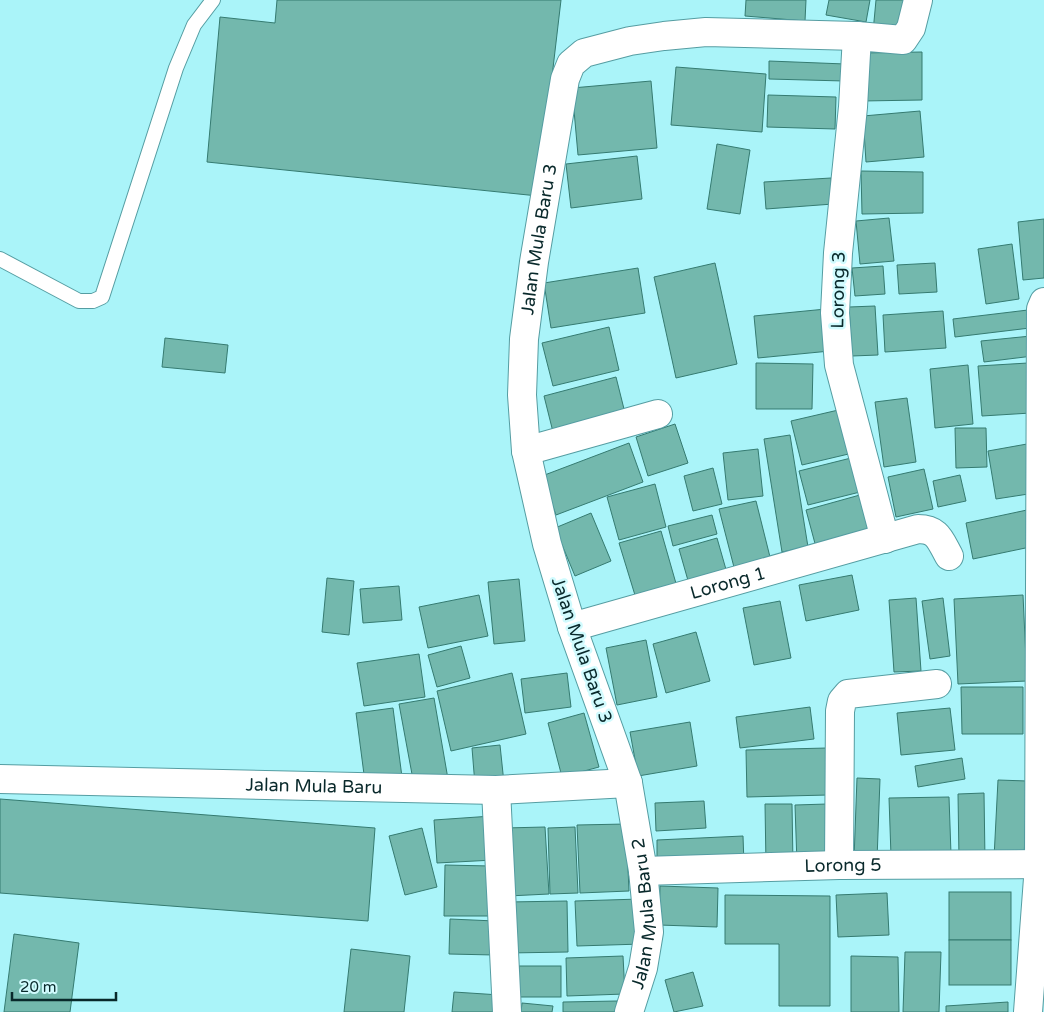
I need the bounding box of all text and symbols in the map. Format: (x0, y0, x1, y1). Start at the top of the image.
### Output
street label: Jalan Mula Baru 3 (516, 162, 561, 316)
street label: Lorong 3 (826, 251, 850, 329)
street label: Lorong 1 (688, 562, 768, 604)
street label: Jalan Mula Baru 3 (547, 574, 617, 726)
street label: Jalan Mula Baru (245, 773, 382, 798)
street label: Jalan Mula Baru 2 (626, 836, 661, 992)
street label: Lorong 5 (804, 854, 882, 877)
scale bar (12, 970, 116, 1002)
text: 20 m (20, 978, 57, 996)

